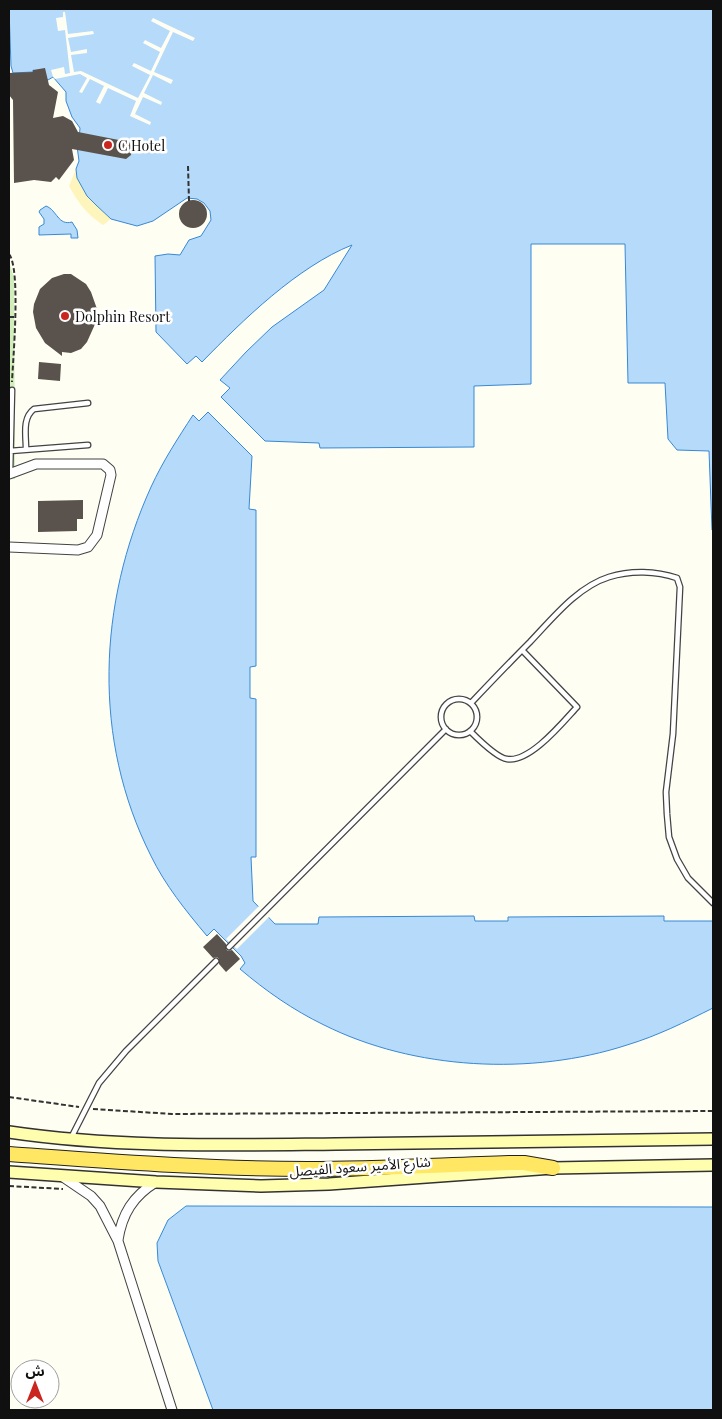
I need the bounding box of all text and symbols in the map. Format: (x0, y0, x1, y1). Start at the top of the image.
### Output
place label: C Hotel (118, 136, 165, 155)
marker: C Hotel (102, 139, 114, 151)
place label: Dolphin Resort (75, 307, 171, 326)
marker: Dolphin Resort (59, 310, 71, 322)
street label: شارع الأمير سعود الفيصل (289, 1152, 431, 1182)
north arrow (10, 1359, 60, 1409)
text: ش (25, 1361, 45, 1380)

